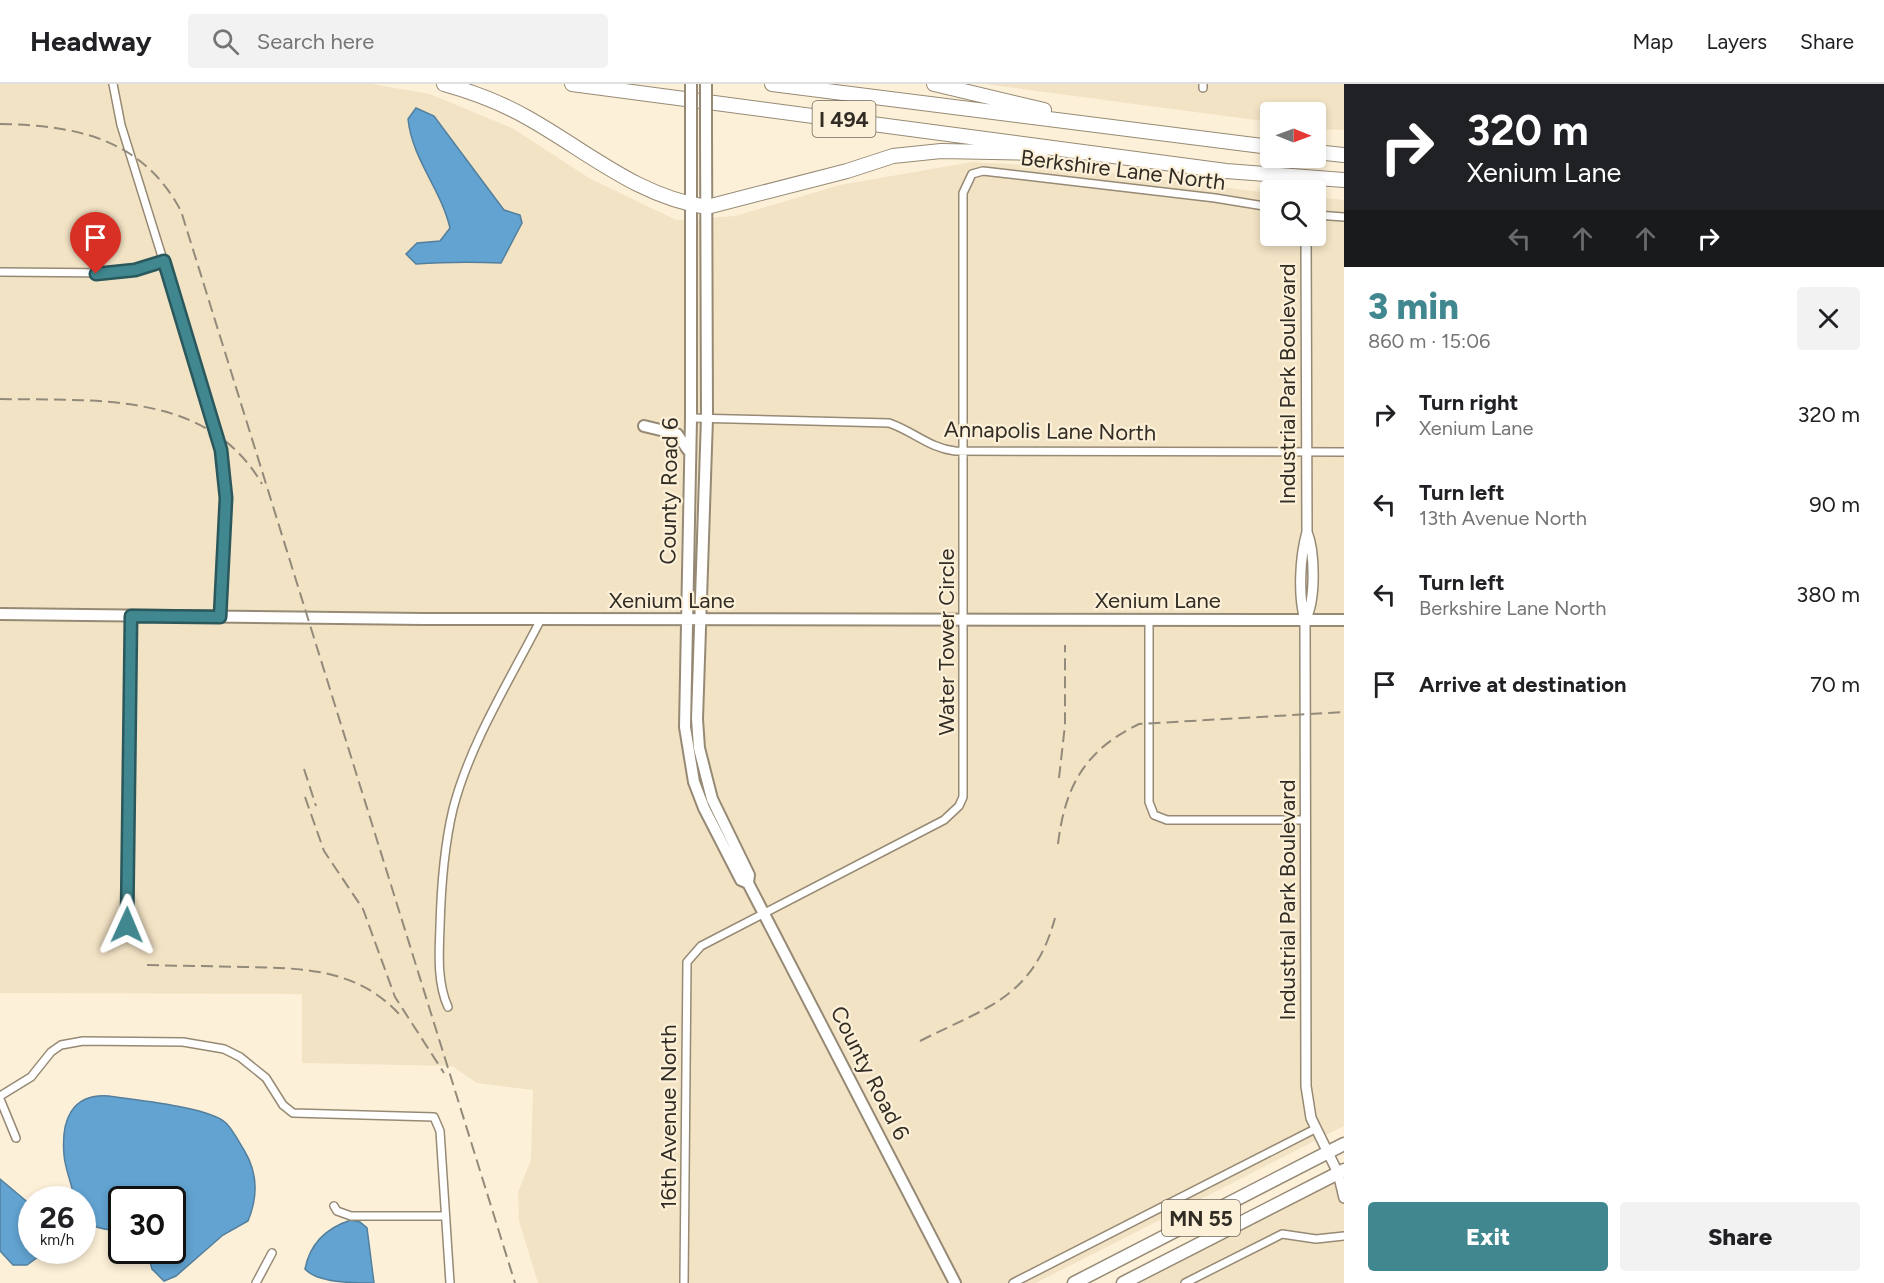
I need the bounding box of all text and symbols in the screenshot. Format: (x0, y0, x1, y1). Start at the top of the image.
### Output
search box (188, 14, 608, 68)
text: Headway (30, 24, 152, 58)
icon: search (209, 25, 242, 58)
text: Search here (257, 28, 374, 55)
text: Map (1633, 29, 1673, 54)
text: Layers (1706, 29, 1767, 54)
text: Share (1800, 29, 1854, 54)
road number: I 494 (812, 101, 876, 137)
north arrow (1260, 102, 1326, 168)
map controls (1260, 102, 1326, 246)
text: 320 m (1467, 105, 1589, 156)
icon: right (1368, 108, 1446, 186)
street label: Berkshire Lane North (1019, 144, 1227, 196)
text: Xenium Lane (1467, 156, 1621, 189)
button: search (1260, 180, 1326, 246)
pin (70, 212, 121, 274)
icon: arrive (79, 221, 112, 254)
icon: left (1503, 222, 1536, 255)
icon: ahead (1566, 222, 1599, 255)
icon: ahead (1629, 222, 1662, 255)
icon: right (1692, 222, 1725, 255)
street label: Industrial Park Boulevard (1274, 263, 1301, 505)
text: 3 min (1368, 285, 1459, 328)
button: close (1797, 287, 1860, 350)
text: 860 m · 15:06 (1368, 329, 1490, 353)
text: Turn right (1419, 389, 1518, 416)
icon: right (1368, 398, 1401, 431)
text: 320 m (1797, 401, 1860, 428)
street label: Annapolis Lane North (944, 416, 1156, 446)
text: Xenium Lane (1419, 416, 1533, 440)
street label: County Road 6 (654, 417, 684, 565)
text: Turn left (1419, 479, 1505, 506)
icon: left (1368, 488, 1401, 521)
text: 90 m (1809, 491, 1860, 518)
text: 13th Avenue North (1419, 506, 1587, 530)
street label: Water Tower Circle (933, 549, 960, 735)
text: Turn left (1419, 569, 1505, 596)
icon: left (1368, 578, 1401, 611)
text: 380 m (1796, 581, 1860, 608)
street label: Xenium Lane (609, 587, 735, 614)
street label: Xenium Lane (1095, 587, 1221, 614)
text: Berkshire Lane North (1419, 596, 1607, 620)
icon: arrive (1368, 668, 1401, 701)
text: Arrive at destination (1419, 671, 1627, 698)
text: 70 m (1810, 671, 1860, 698)
street label: Industrial Park Boulevard (1274, 779, 1301, 1021)
position arrow (95, 893, 159, 957)
street label: County Road 6 (825, 1001, 915, 1145)
street label: 16th Avenue North (655, 1024, 682, 1210)
speed limit sign: 30 (108, 1186, 186, 1264)
text: 26 (40, 1199, 74, 1236)
road number: MN 55 (1162, 1200, 1240, 1236)
button: Exit (1368, 1202, 1608, 1271)
button: Share (1620, 1202, 1860, 1271)
text: km/h (40, 1231, 74, 1249)

